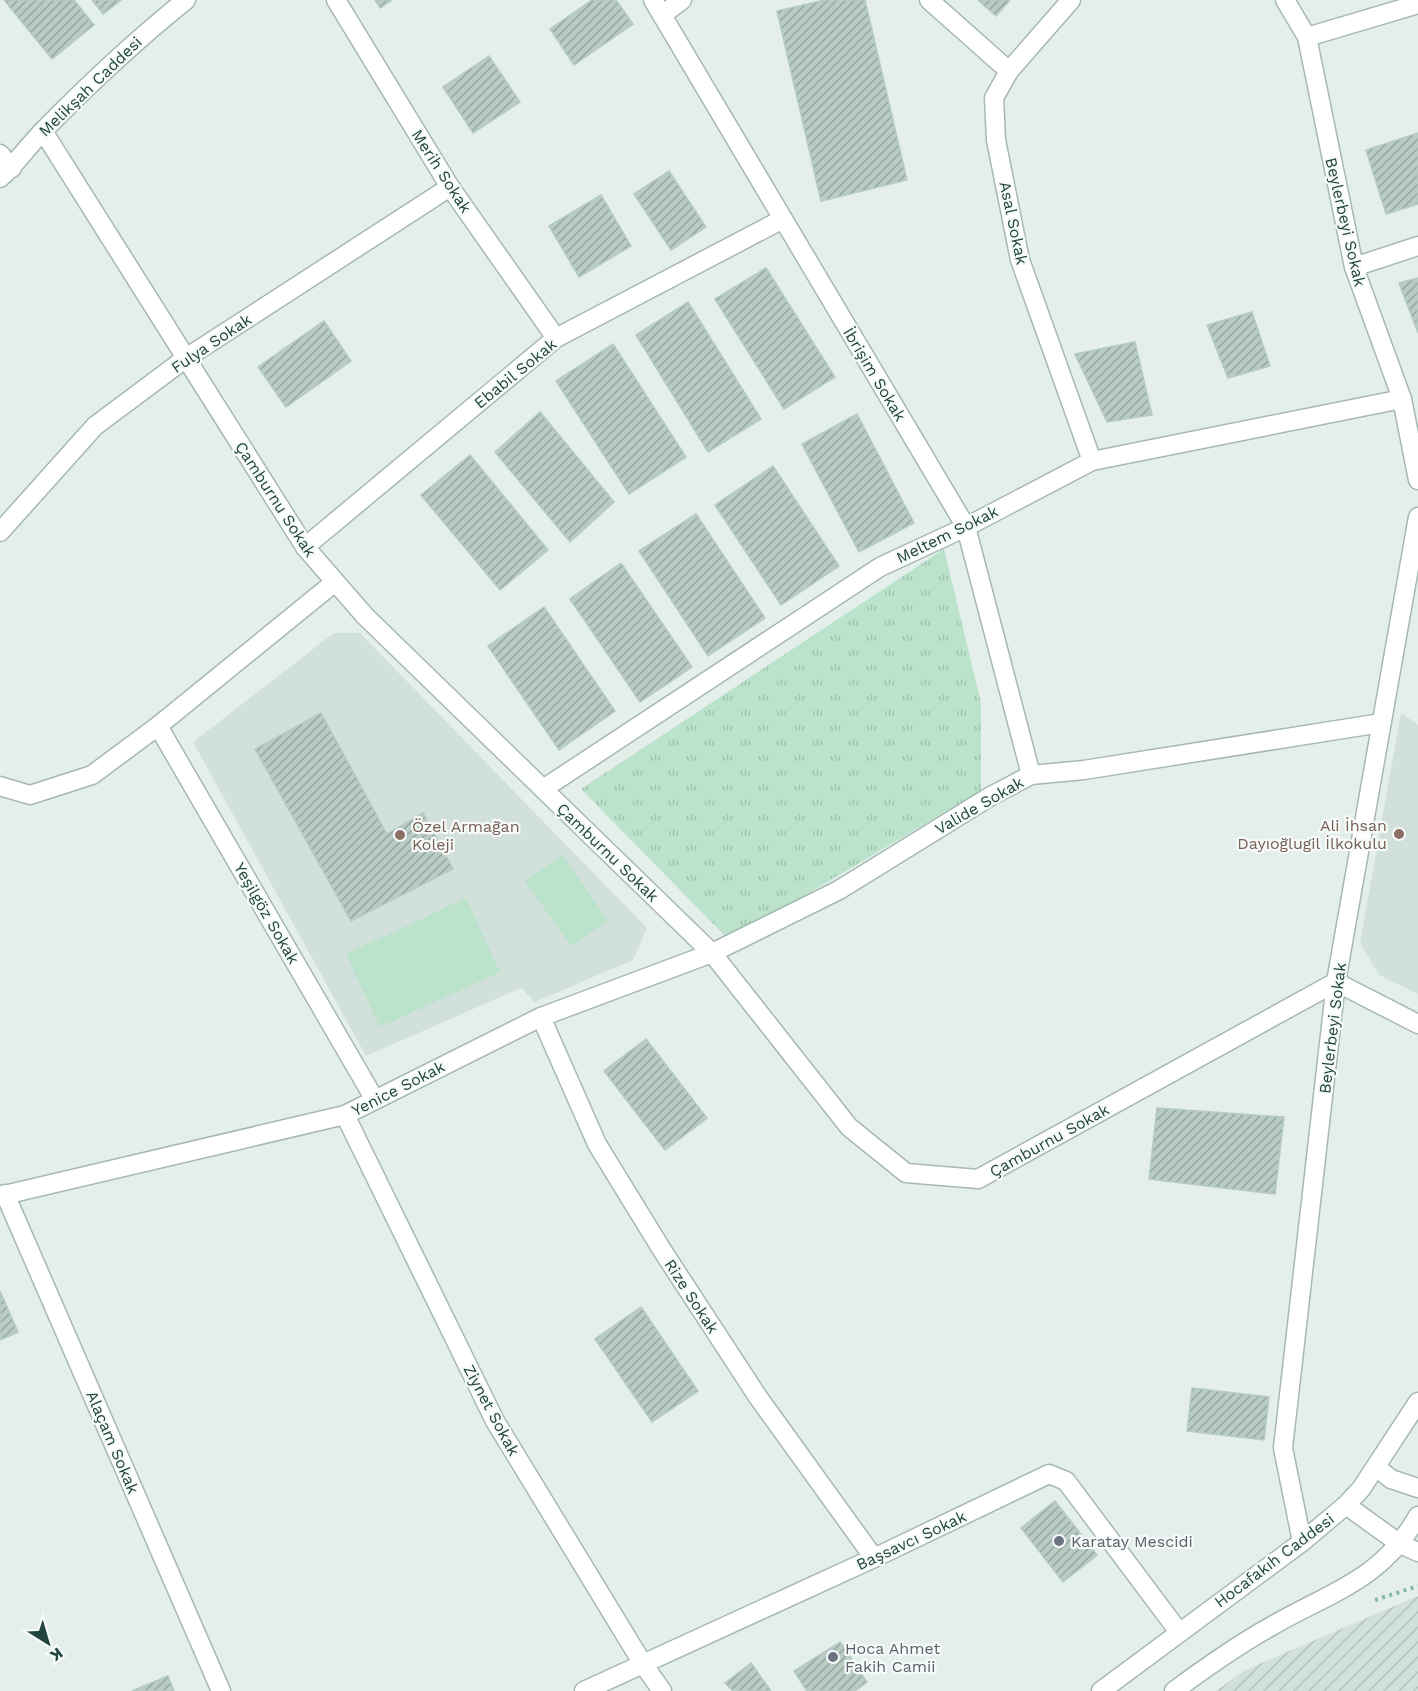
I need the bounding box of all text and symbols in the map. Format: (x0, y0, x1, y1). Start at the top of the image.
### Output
street label: Melikşah Caddesi (35, 32, 146, 140)
street label: Merih Sokak (408, 126, 476, 217)
street label: Beylerbeyi Sokak (1321, 156, 1370, 289)
street label: Asal Sokak (995, 180, 1032, 266)
street label: Fulya Sokak (168, 310, 255, 377)
street label: İbrişim Sokak (839, 324, 910, 424)
street label: Ebabil Sokak (470, 334, 560, 412)
street label: Çamburnu Sokak (231, 438, 320, 561)
street label: Meltem Sokak (893, 502, 1001, 567)
street label: Valide Sokak (932, 772, 1027, 838)
street label: Çamburnu Sokak (553, 799, 662, 906)
place label: Ali İhsan Dayıoğlugil İlkokulu (1237, 816, 1387, 853)
place label: Özel Armağan Koleji (412, 817, 520, 854)
marker: Ali İhsan Dayıoğlugil İlkokulu (1392, 827, 1406, 841)
marker: Özel Armağan Koleji (393, 828, 407, 842)
street label: Yeşilgöz Sokak (230, 859, 303, 967)
street label: Beylerbeyi Sokak (1315, 961, 1350, 1095)
street label: Yenice Sokak (349, 1057, 448, 1120)
street label: Çamburnu Sokak (986, 1100, 1112, 1181)
street label: Rize Sokak (661, 1256, 723, 1337)
street label: Ziynet Sokak (460, 1361, 524, 1459)
street label: Alaçam Sokak (82, 1388, 143, 1497)
street label: Başsavcı Sokak (853, 1507, 969, 1574)
street label: Hocafakıh Caddesi (1211, 1509, 1338, 1612)
place label: Karatay Mescidi (1071, 1532, 1193, 1551)
marker: Karatay Mescidi (1052, 1534, 1066, 1548)
north arrow (18, 1613, 78, 1673)
place label: Hoca Ahmet Fakih Camii (845, 1639, 940, 1676)
text: K (47, 1644, 67, 1666)
marker: Hoca Ahmet Fakih Camii (826, 1650, 840, 1664)

